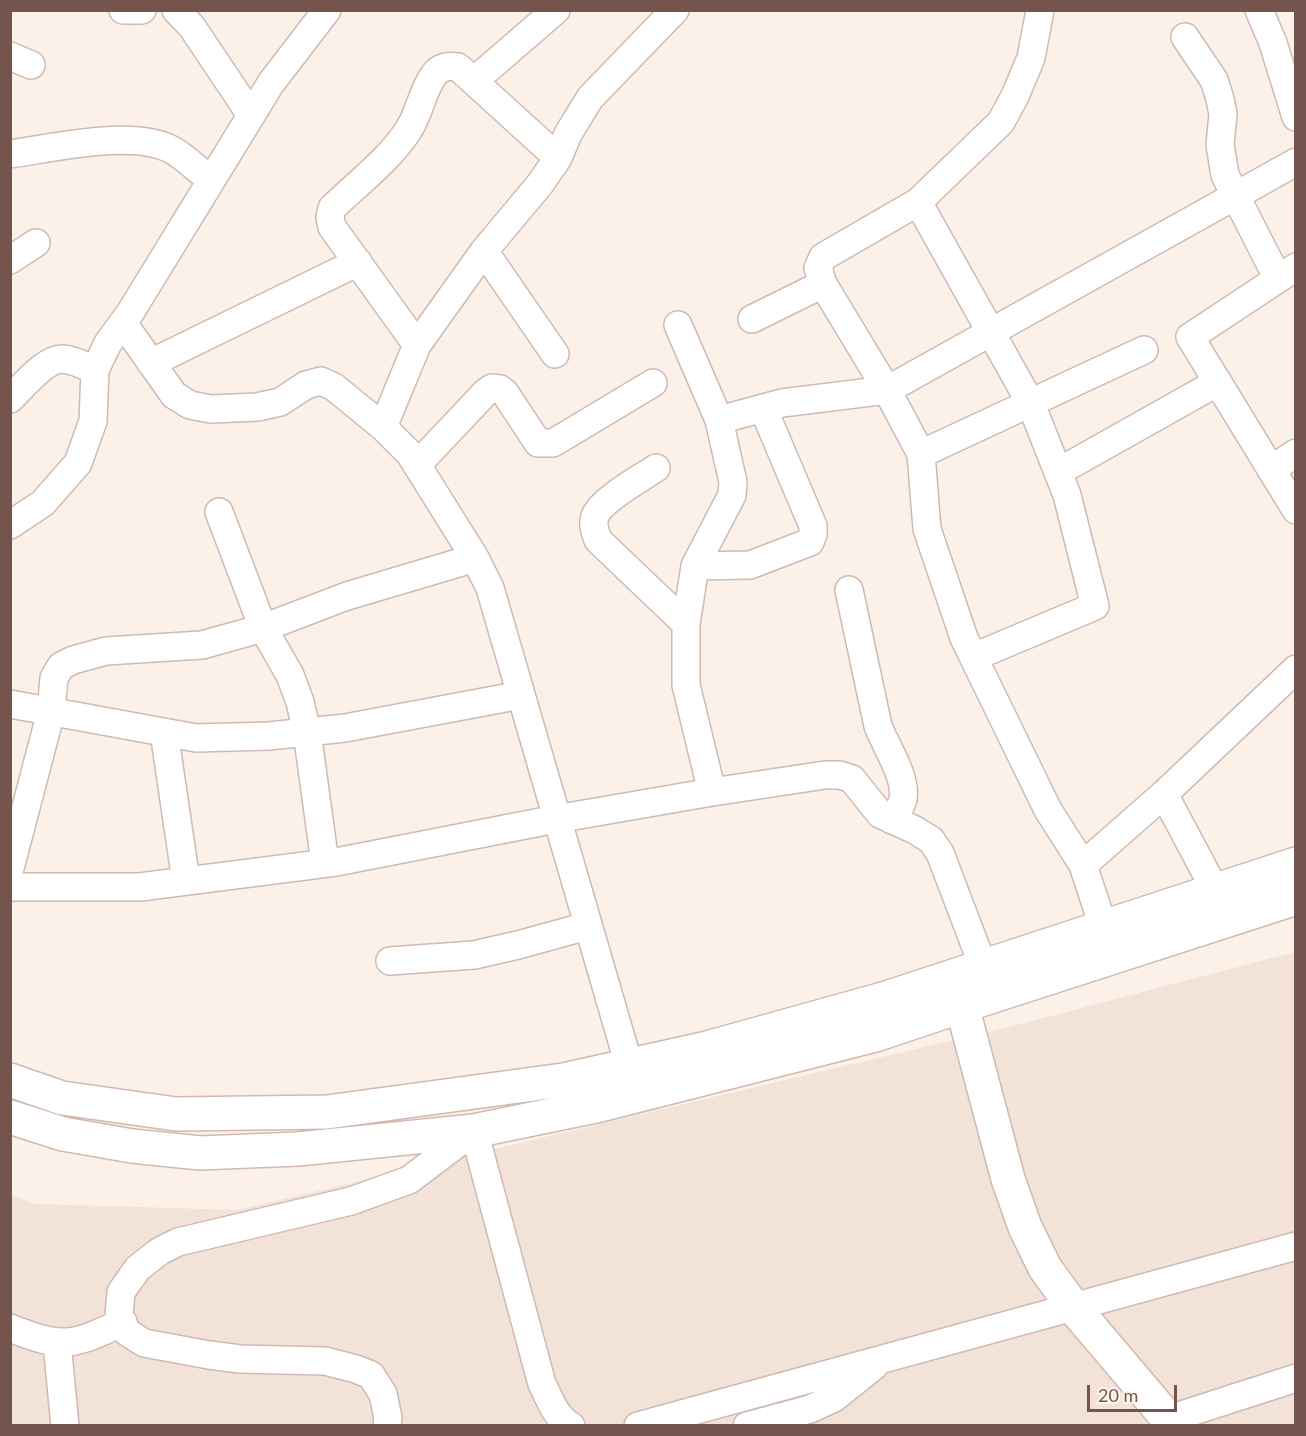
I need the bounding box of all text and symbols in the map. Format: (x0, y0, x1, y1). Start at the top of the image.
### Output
scale bar (1090, 1373, 1180, 1411)
text: 20 m (1098, 1384, 1138, 1406)

